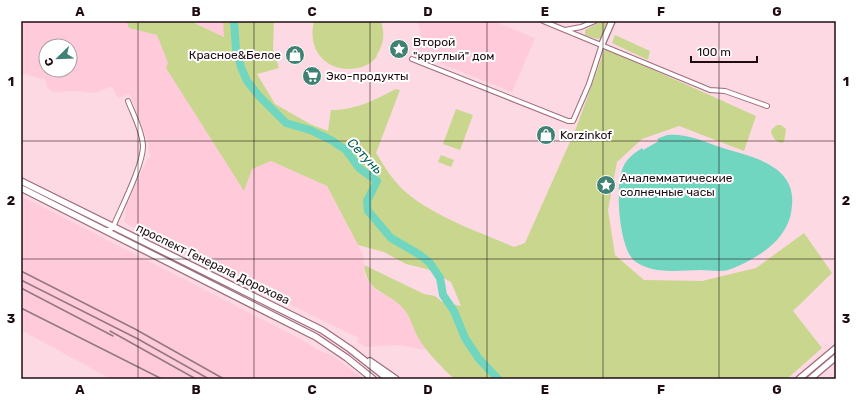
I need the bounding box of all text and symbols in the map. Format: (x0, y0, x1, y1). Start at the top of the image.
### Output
text: A (75, 4, 85, 19)
text: B (191, 4, 201, 19)
text: C (307, 4, 317, 19)
text: D (423, 4, 433, 19)
text: E (541, 4, 549, 19)
text: F (657, 4, 665, 19)
text: G (772, 4, 782, 19)
place label: Второй "круглый" дом (413, 35, 495, 63)
north arrow (38, 38, 78, 78)
place icon: Второй "круглый" дом (388, 38, 410, 60)
scale bar (691, 38, 757, 64)
shop icon: Красное&Белое (284, 44, 306, 66)
text: 100 m (697, 45, 731, 59)
place label: Красное&Белое (189, 48, 281, 62)
text: С (42, 55, 57, 68)
supermarket icon: Эко-продукты (301, 65, 323, 87)
place label: Эко-продукты (326, 69, 409, 83)
text: 1 (8, 74, 14, 89)
text: 1 (843, 74, 849, 89)
shop icon: Korzinkof (535, 124, 557, 146)
place label: Korzinkof (560, 128, 612, 142)
water label: Сетунь (344, 135, 386, 177)
place label: Аналемматические солнечные часы (620, 171, 733, 199)
place icon: Аналемматические солнечные часы (595, 174, 617, 196)
text: 2 (7, 193, 15, 208)
text: 2 (842, 193, 850, 208)
street label: проспект Генерала Дорохова (134, 221, 292, 307)
text: 3 (7, 311, 16, 326)
text: 3 (842, 311, 851, 326)
text: A (75, 382, 85, 397)
text: B (191, 382, 201, 397)
text: C (307, 382, 317, 397)
text: D (423, 382, 433, 397)
text: E (541, 382, 549, 397)
text: F (657, 382, 665, 397)
text: G (772, 382, 782, 397)

